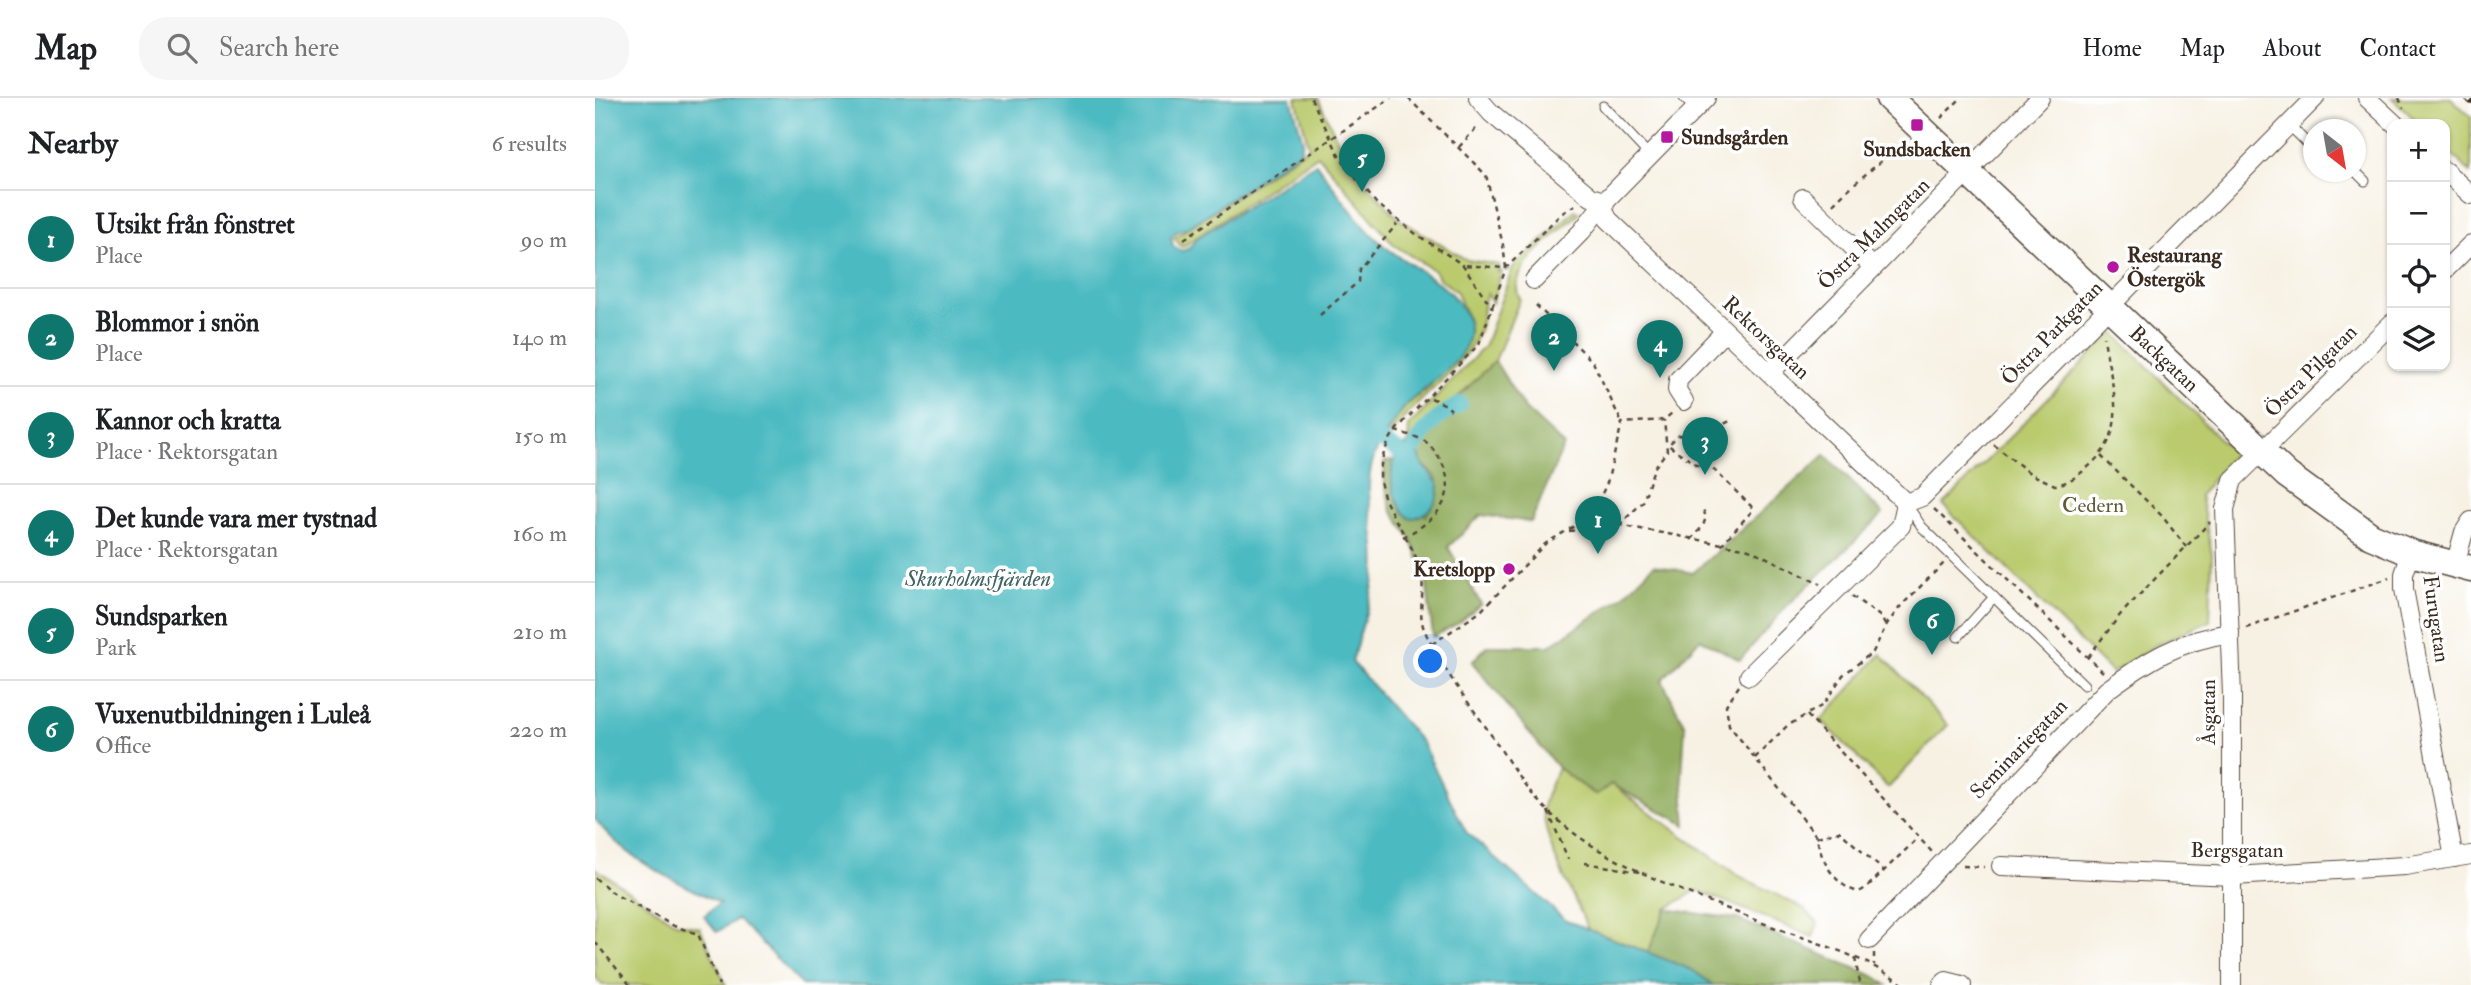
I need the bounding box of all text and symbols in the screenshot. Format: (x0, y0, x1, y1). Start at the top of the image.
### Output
search box (139, 17, 629, 80)
text: Map (35, 28, 97, 69)
icon: search (163, 29, 201, 67)
text: Search here (219, 32, 339, 64)
text: Home (2082, 33, 2142, 64)
text: Map (2180, 33, 2225, 64)
text: About (2263, 33, 2322, 64)
text: Contact (2360, 33, 2436, 64)
marker: Sundsbacken (1909, 117, 1925, 133)
north arrow (2303, 119, 2366, 182)
map controls (2387, 119, 2450, 371)
button: + (2387, 119, 2450, 182)
place label: Sundsgården (1681, 124, 1789, 151)
text: Nearby (28, 125, 118, 162)
text: 6 results (492, 129, 567, 158)
marker: Sundsgården (1659, 129, 1675, 145)
pin: 5 (1339, 134, 1385, 192)
place label: Sundsbacken (1863, 136, 1971, 163)
street label: Östra Malmgatan (1812, 172, 1936, 296)
button: − (2387, 182, 2450, 245)
text: Utsikt från fönstret (95, 209, 295, 241)
text: 1 (47, 225, 55, 254)
text: 90 m (521, 225, 567, 254)
text: Place (95, 241, 143, 270)
place label: Restaurang Östergök (2127, 242, 2222, 293)
button: locate (2387, 245, 2450, 308)
marker: Restaurang Östergök (2105, 259, 2121, 275)
street label: Östra Parkgatan (1995, 275, 2109, 391)
street label: Rektorsgatan (1716, 290, 1816, 386)
text: Blommor i snön (95, 307, 259, 339)
button: layers (2387, 308, 2450, 371)
pin: 2 (1531, 313, 1577, 371)
street label: Östra Pilgatan (2259, 319, 2363, 423)
pin: 4 (1637, 320, 1683, 378)
street label: Backgatan (2123, 320, 2205, 398)
text: 2 (45, 323, 57, 352)
text: 140 m (512, 323, 567, 352)
text: Place (95, 339, 143, 368)
text: Kannor och kratta (95, 405, 281, 437)
pin: 3 (1682, 417, 1728, 475)
text: 3 (47, 421, 55, 450)
text: 150 m (514, 421, 567, 450)
text: Place · Rektorsgatan (95, 437, 278, 466)
park label: Cedern (2062, 492, 2124, 519)
pin: 1 (1575, 496, 1621, 554)
text: Det kunde vara mer tystnad (95, 503, 377, 535)
text: 4 (45, 519, 57, 548)
text: 160 m (513, 519, 567, 548)
text: Place · Rektorsgatan (95, 535, 278, 564)
place label: Kretslopp (1413, 556, 1495, 583)
marker: Kretslopp (1501, 561, 1517, 577)
water label: Skurholmsfjärden (904, 564, 1051, 593)
street label: Furugatan (2417, 574, 2455, 664)
pin: 6 (1909, 597, 1955, 655)
text: Sundsparken (95, 601, 228, 633)
text: 5 (46, 617, 56, 646)
text: 210 m (513, 617, 567, 646)
text: Park (95, 633, 137, 662)
your location (1413, 644, 1447, 678)
street label: Åsgatan (2195, 679, 2222, 746)
street label: Seminariegatan (1964, 693, 2074, 805)
text: Vuxenutbildningen i Luleå (95, 699, 370, 731)
text: 6 (45, 715, 57, 744)
text: 220 m (509, 715, 567, 744)
text: Office (95, 731, 151, 760)
street label: Bergsgatan (2190, 837, 2284, 864)

